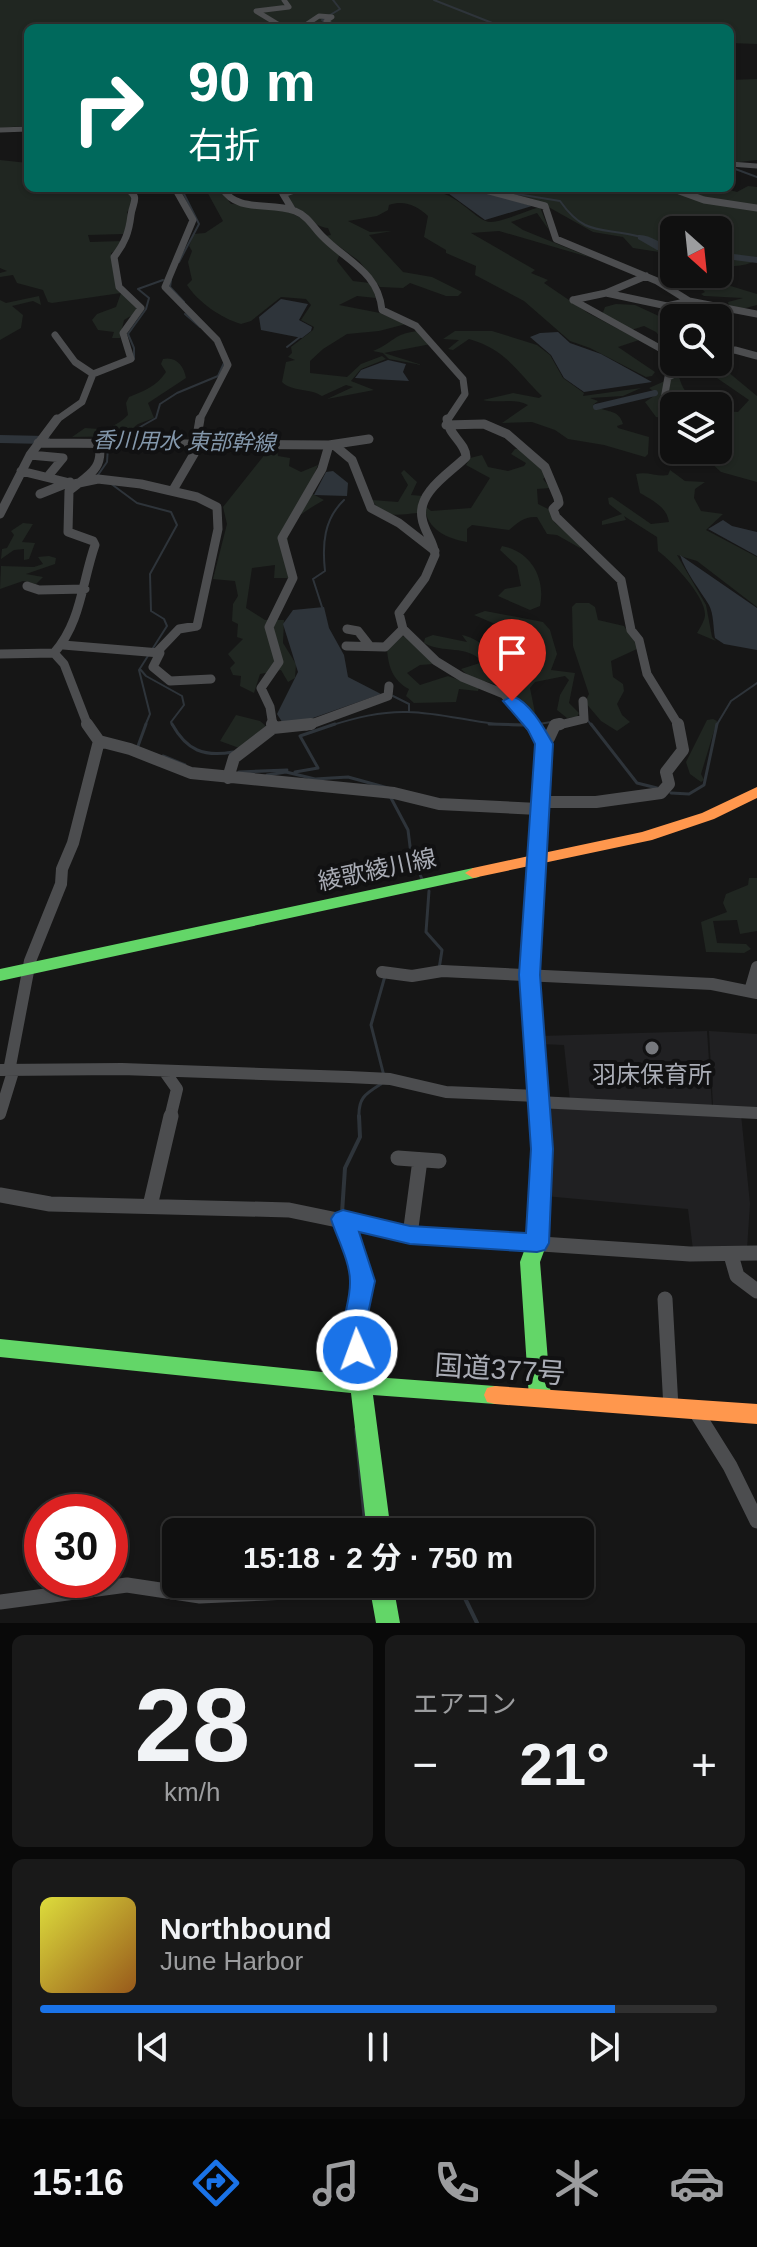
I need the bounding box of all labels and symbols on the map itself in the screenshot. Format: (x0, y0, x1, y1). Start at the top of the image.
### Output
north arrow (660, 216, 732, 288)
water label: 香川用水 東部幹線 (93, 427, 278, 456)
pin (478, 619, 546, 701)
street label: 綾歌綾川線 (315, 844, 438, 895)
marker: 羽床保育所 (643, 1039, 661, 1057)
place label: 羽床保育所 (592, 1061, 712, 1088)
position arrow (315, 1308, 399, 1392)
street label: 国道377号 (434, 1349, 566, 1390)
speed limit sign: 30 (24, 1494, 128, 1598)

